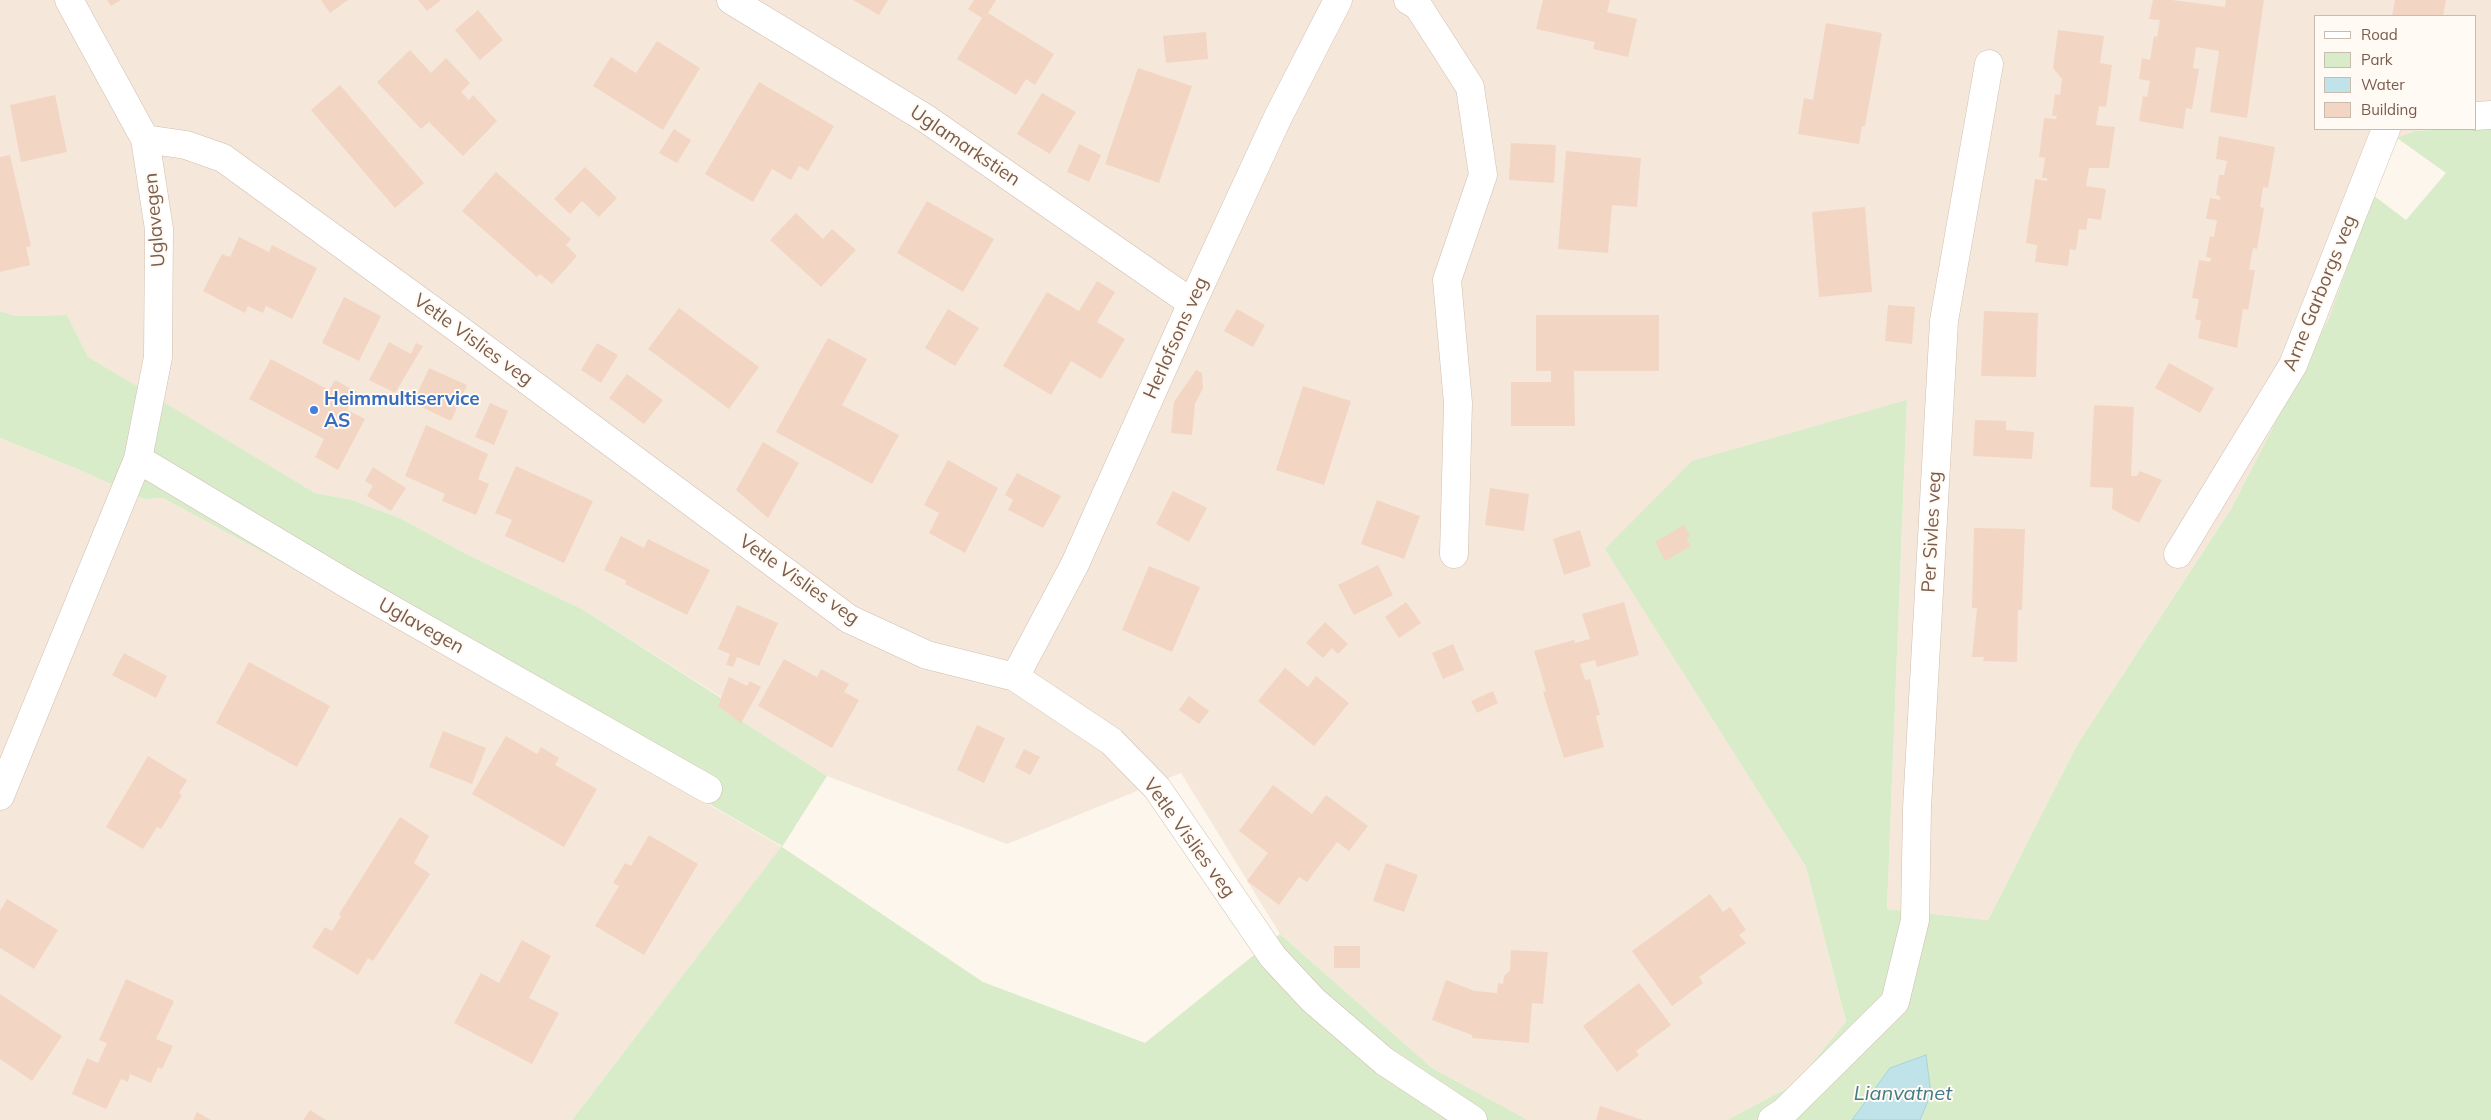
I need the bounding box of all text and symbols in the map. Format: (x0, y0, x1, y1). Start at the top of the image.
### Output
legend (2314, 15, 2476, 130)
text: Road (2361, 25, 2398, 44)
text: Park (2361, 50, 2393, 69)
text: Water (2361, 75, 2405, 94)
text: Building (2361, 100, 2417, 119)
street label: Uglamarkstien (906, 101, 1024, 191)
street label: Uglavegen (140, 172, 170, 268)
street label: Arne Garborgs veg (2278, 212, 2362, 374)
street label: Herlofsons veg (1139, 274, 1213, 402)
street label: Vetle Vislies veg (409, 289, 537, 391)
place label: Heimmultiservice AS (324, 388, 480, 432)
marker: Heimmultiservice AS (308, 404, 320, 416)
street label: Per Sivles veg (1917, 471, 1947, 593)
street label: Vetle Vislies veg (734, 530, 864, 630)
street label: Uglavegen (374, 593, 468, 659)
street label: Vetle Vislies veg (1138, 774, 1240, 902)
water label: Lianvatnet (1854, 1082, 1952, 1106)

